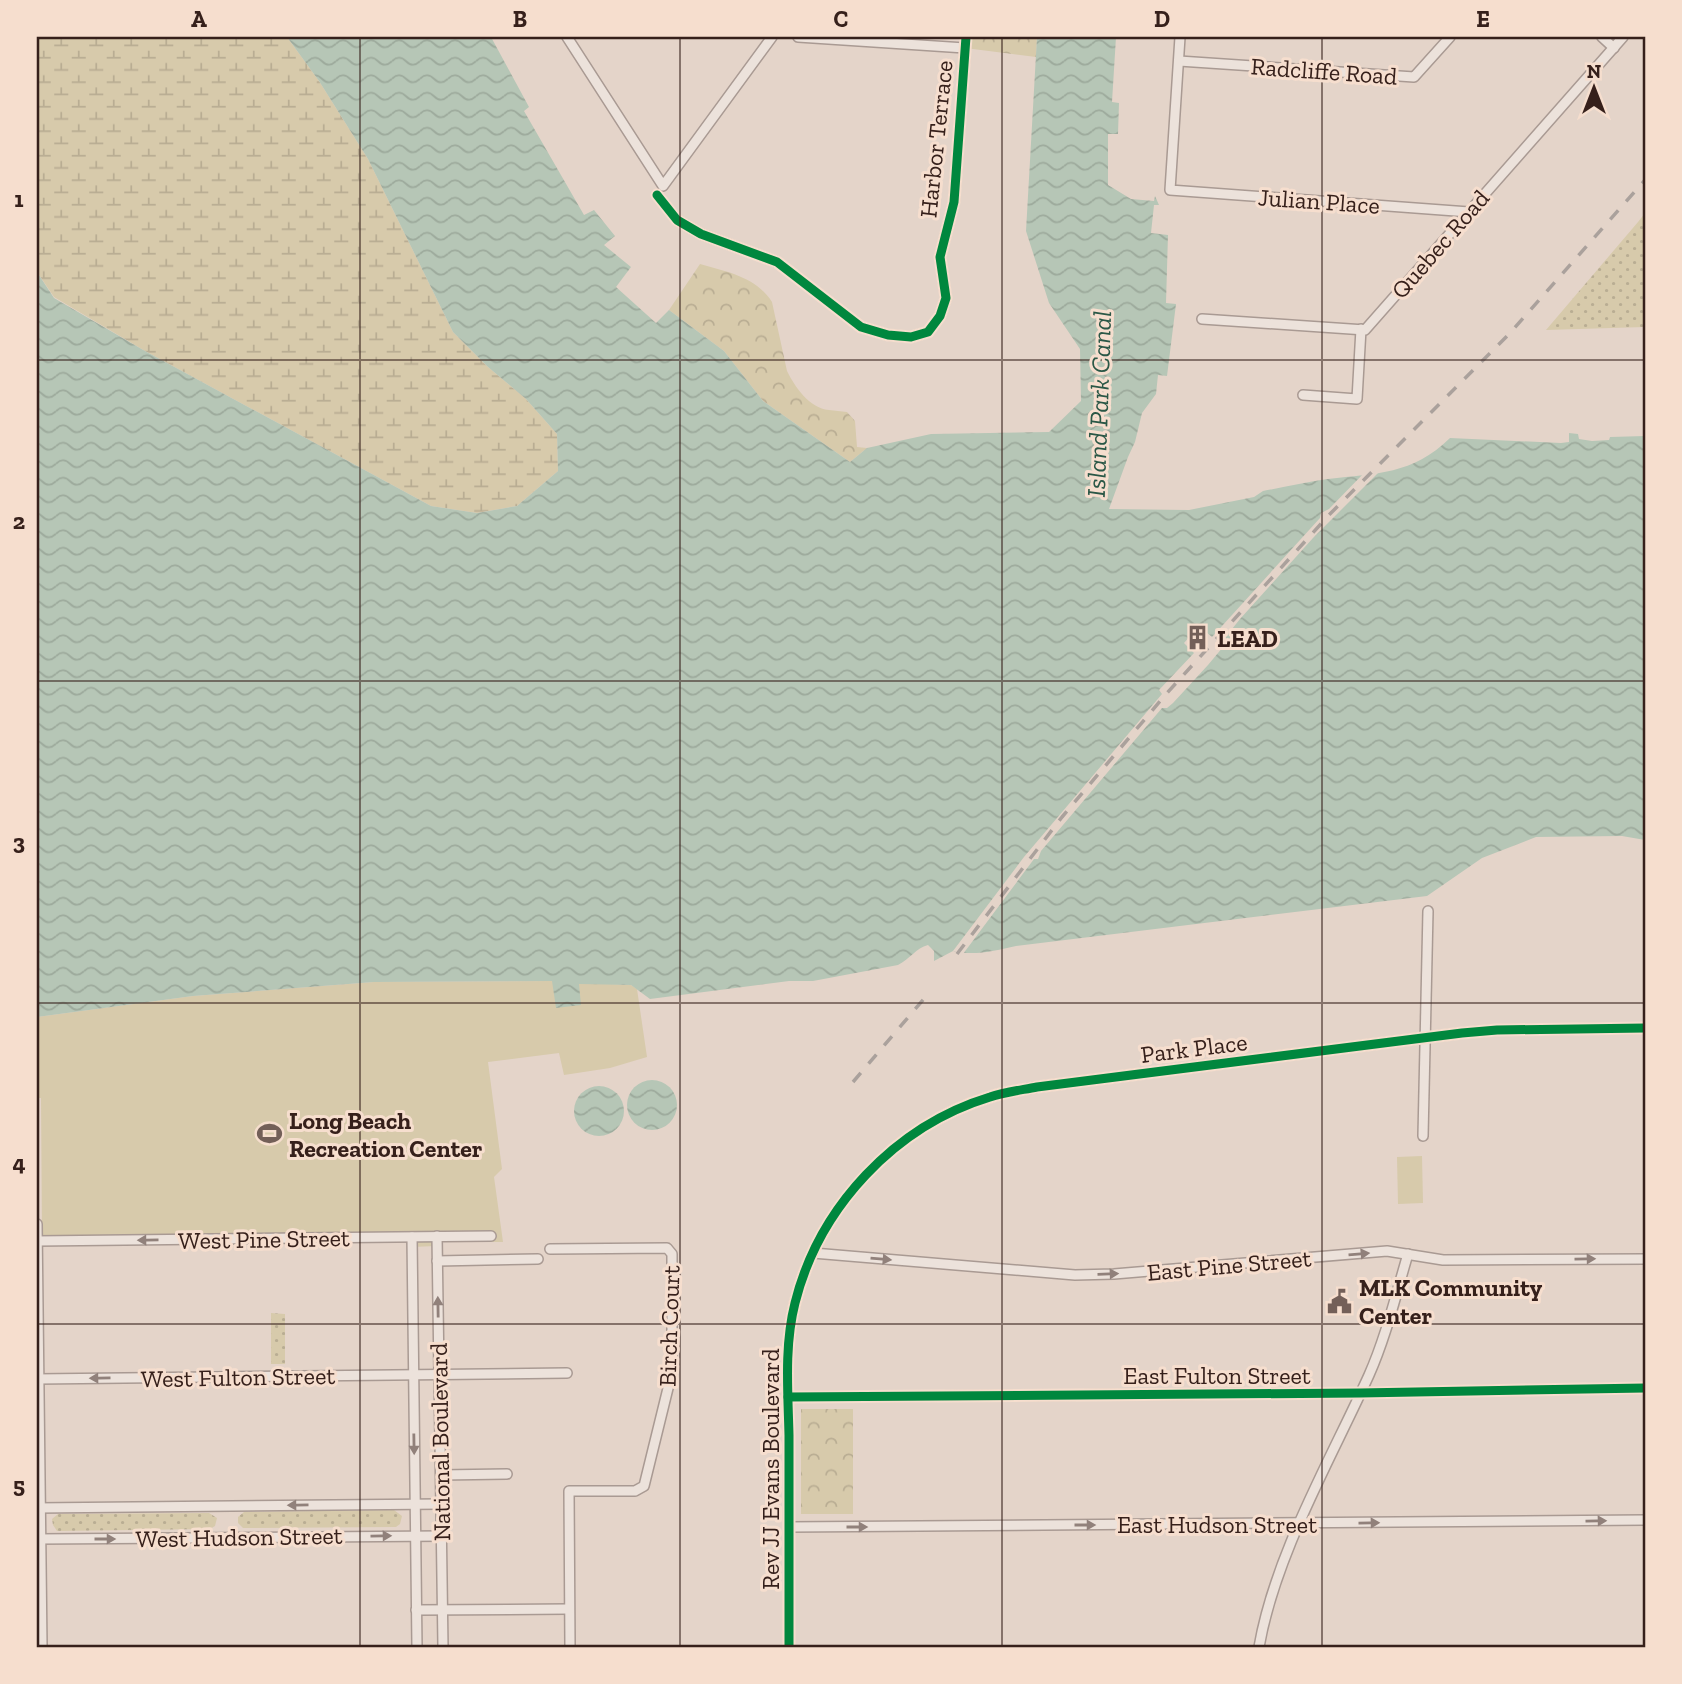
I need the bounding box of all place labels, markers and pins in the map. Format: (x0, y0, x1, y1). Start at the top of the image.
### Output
building icon: LEAD (1183, 624, 1211, 652)
place label: LEAD (1217, 624, 1278, 653)
place label: Long Beach Recreation Center (289, 1106, 483, 1163)
sports icon: Long Beach Recreation Center (255, 1120, 283, 1148)
place label: MLK Community Center (1359, 1273, 1543, 1330)
public building icon: MLK Community Center (1325, 1287, 1353, 1315)

